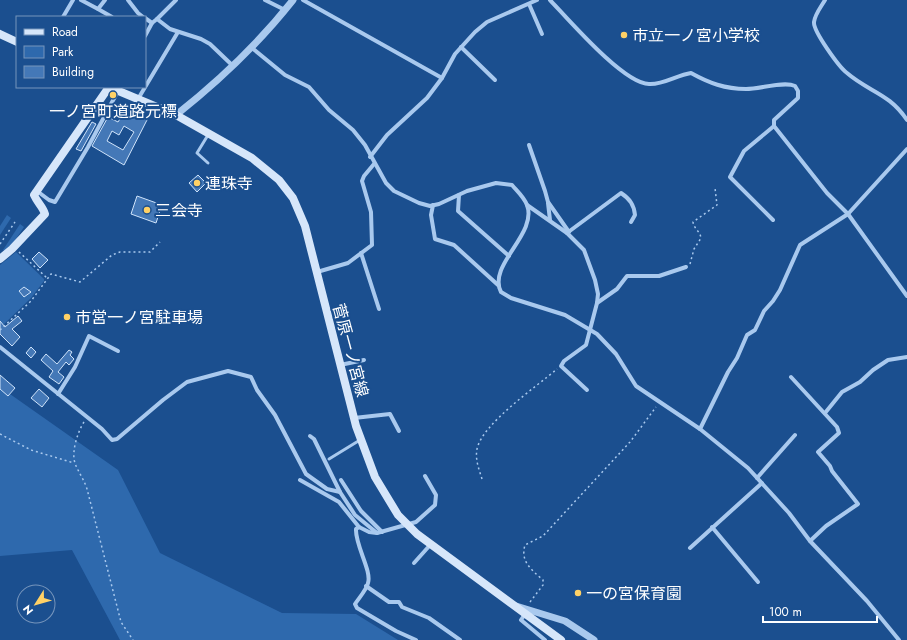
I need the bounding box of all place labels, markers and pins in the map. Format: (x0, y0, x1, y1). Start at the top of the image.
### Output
place label: 市立一ノ宮小学校 (632, 24, 760, 47)
marker: 市立一ノ宮小学校 (619, 30, 629, 40)
marker: 一ノ宮町道路元標 (108, 90, 118, 100)
place label: 一ノ宮町道路元標 (49, 100, 177, 123)
place label: 連珠寺 (205, 172, 253, 195)
marker: 連珠寺 (192, 178, 202, 188)
place label: 三会寺 (155, 199, 203, 222)
marker: 三会寺 (142, 205, 152, 215)
place label: 市営一ノ宮駐車場 (75, 306, 203, 329)
marker: 市営一ノ宮駐車場 (62, 312, 72, 322)
place label: 一の宮保育園 (586, 582, 682, 605)
marker: 一の宮保育園 (573, 588, 583, 598)

